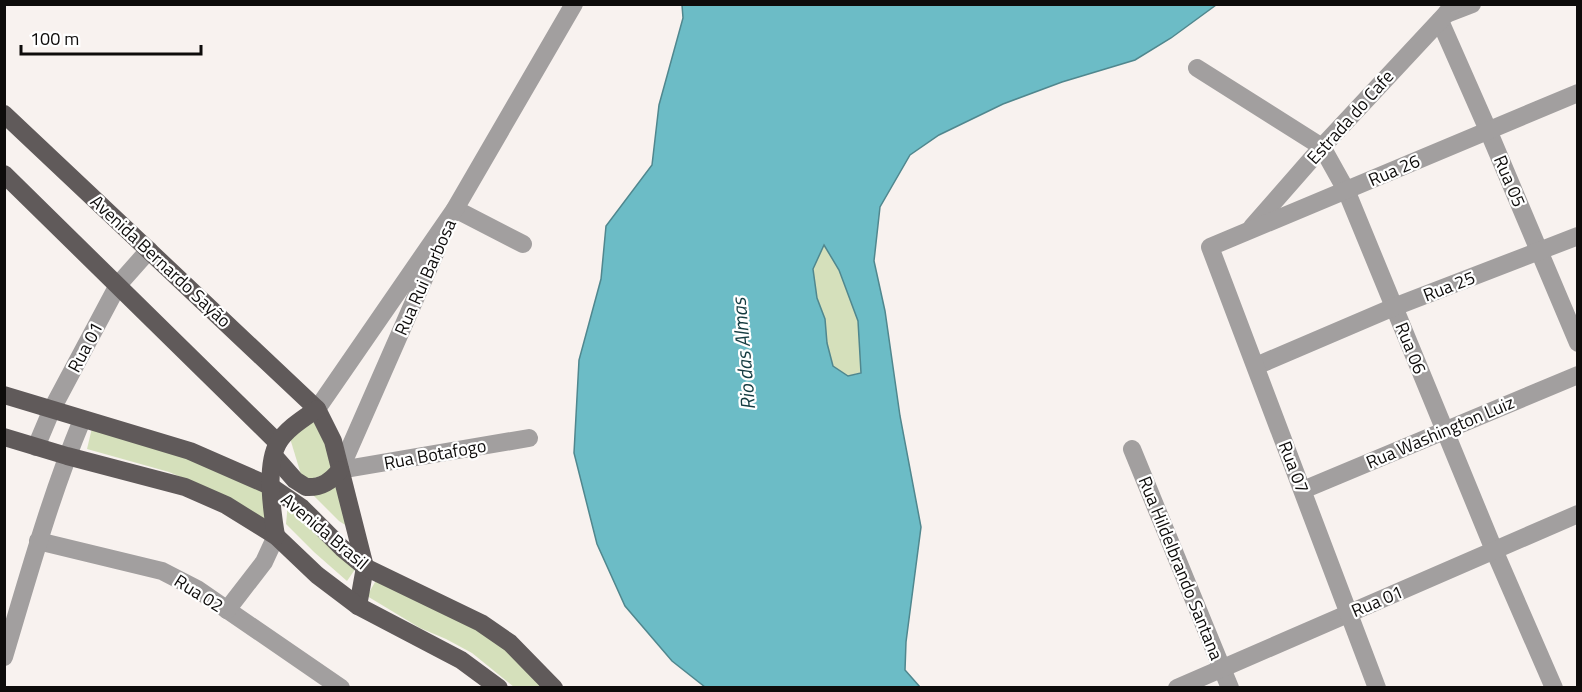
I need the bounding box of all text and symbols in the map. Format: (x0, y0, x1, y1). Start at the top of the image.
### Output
scale bar (21, 18, 201, 56)
text: 100 m (30, 25, 79, 52)
street label: Estrada do Cafe (1300, 64, 1400, 170)
street label: Rua 26 (1364, 147, 1424, 193)
street label: Rua 05 (1487, 151, 1533, 211)
street label: Avenida Bernardo Sayão (85, 188, 237, 334)
street label: Rua Rui Barbosa (387, 215, 463, 339)
street label: Rua 25 (1419, 264, 1479, 308)
water label: Rio das Almas (723, 295, 763, 411)
street label: Rua 01 (60, 317, 110, 377)
street label: Rua 06 (1388, 318, 1434, 378)
street label: Rua Washington Luiz (1362, 389, 1518, 475)
street label: Rua Botafogo (382, 432, 488, 476)
street label: Rua 07 (1272, 437, 1316, 497)
street label: Rua Hildelbrando Santana (1132, 472, 1230, 664)
street label: Avenida Brasil (275, 486, 375, 576)
street label: Rua 02 (169, 567, 229, 619)
street label: Rua 01 (1347, 578, 1407, 624)

